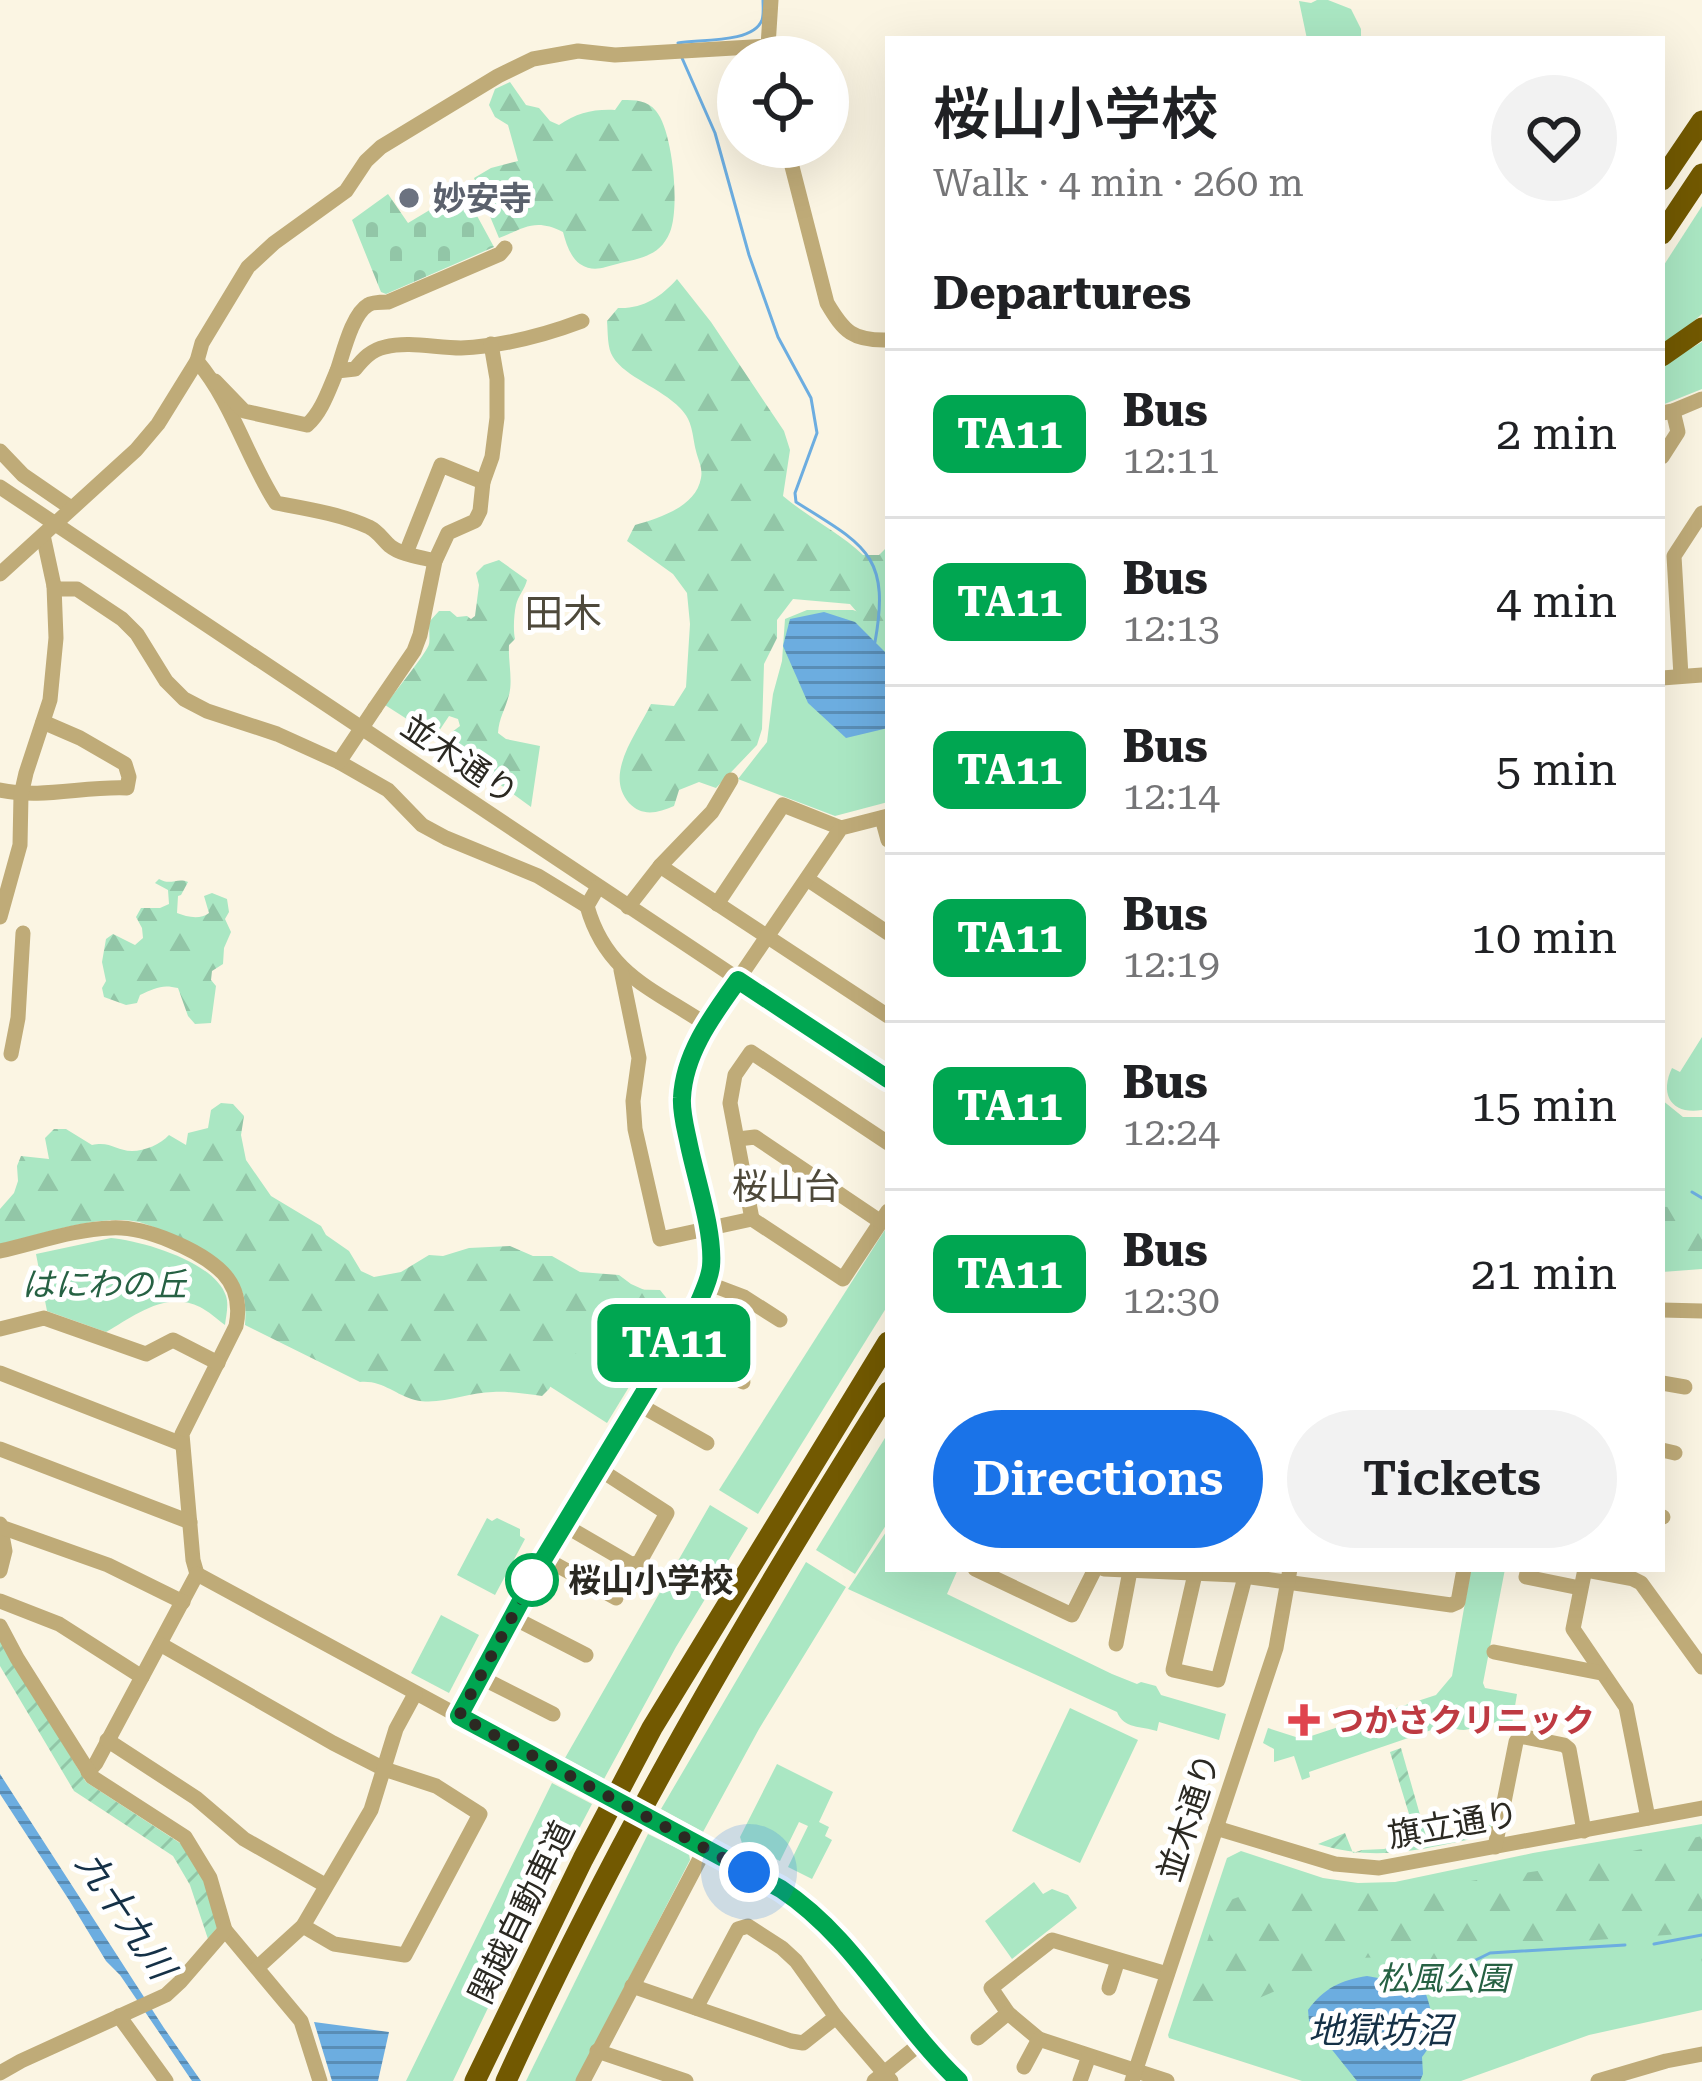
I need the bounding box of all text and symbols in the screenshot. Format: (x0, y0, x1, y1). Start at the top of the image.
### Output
map controls (717, 36, 849, 168)
button: locate (717, 36, 849, 168)
button: heart (1491, 75, 1617, 201)
text: 桜山小学校 (933, 81, 1218, 148)
text: Walk · 4 min · 260 m (933, 160, 1304, 206)
place label: 妙安寺 (433, 179, 532, 218)
marker: 妙安寺 (396, 185, 422, 211)
text: Departures (933, 267, 1191, 320)
text: Bus (1122, 384, 1208, 437)
text: 2 min (1496, 407, 1617, 460)
text: TA11 (957, 409, 1062, 458)
text: 12:11 (1122, 437, 1220, 483)
text: Bus (1122, 552, 1208, 605)
text: 4 min (1496, 575, 1617, 628)
text: TA11 (957, 577, 1062, 626)
district label: 田木 (524, 591, 602, 637)
text: 12:13 (1122, 605, 1220, 651)
street label: 並木通り (394, 706, 525, 812)
text: Bus (1122, 720, 1208, 773)
text: 5 min (1496, 743, 1617, 796)
text: TA11 (957, 745, 1062, 794)
text: 12:14 (1122, 773, 1220, 819)
text: Bus (1122, 888, 1208, 941)
text: 10 min (1471, 911, 1617, 964)
text: TA11 (957, 913, 1062, 962)
text: 12:19 (1122, 941, 1220, 987)
text: Bus (1122, 1056, 1208, 1109)
text: 15 min (1471, 1079, 1617, 1132)
text: TA11 (957, 1081, 1062, 1130)
text: 12:24 (1122, 1109, 1220, 1155)
district label: 桜山台 (732, 1166, 840, 1208)
text: Bus (1122, 1224, 1208, 1277)
text: 21 min (1471, 1247, 1617, 1300)
text: TA11 (957, 1249, 1062, 1298)
park label: はにわの丘 (22, 1265, 188, 1304)
text: 12:30 (1122, 1277, 1220, 1323)
line badge: TA11 (590, 1304, 758, 1382)
text: TA11 (621, 1318, 727, 1367)
button: Directions (933, 1410, 1263, 1548)
button: Tickets (1287, 1410, 1617, 1548)
marker: 桜山小学校 (507, 1555, 557, 1605)
place label: 桜山小学校 (568, 1561, 733, 1600)
place label: つかさクリニック (1331, 1701, 1595, 1740)
marker: つかさクリニック (1288, 1704, 1320, 1736)
street label: 並木通り (1150, 1748, 1227, 1886)
street label: 旗立通り (1385, 1794, 1521, 1855)
street label: 関越自動車道 (461, 1815, 582, 2010)
your location (719, 1842, 779, 1902)
water label: 九十九川 (67, 1844, 185, 1990)
park label: 松風公園 (1377, 1959, 1513, 1998)
water label: 地獄坊沼 (1308, 2010, 1457, 2052)

